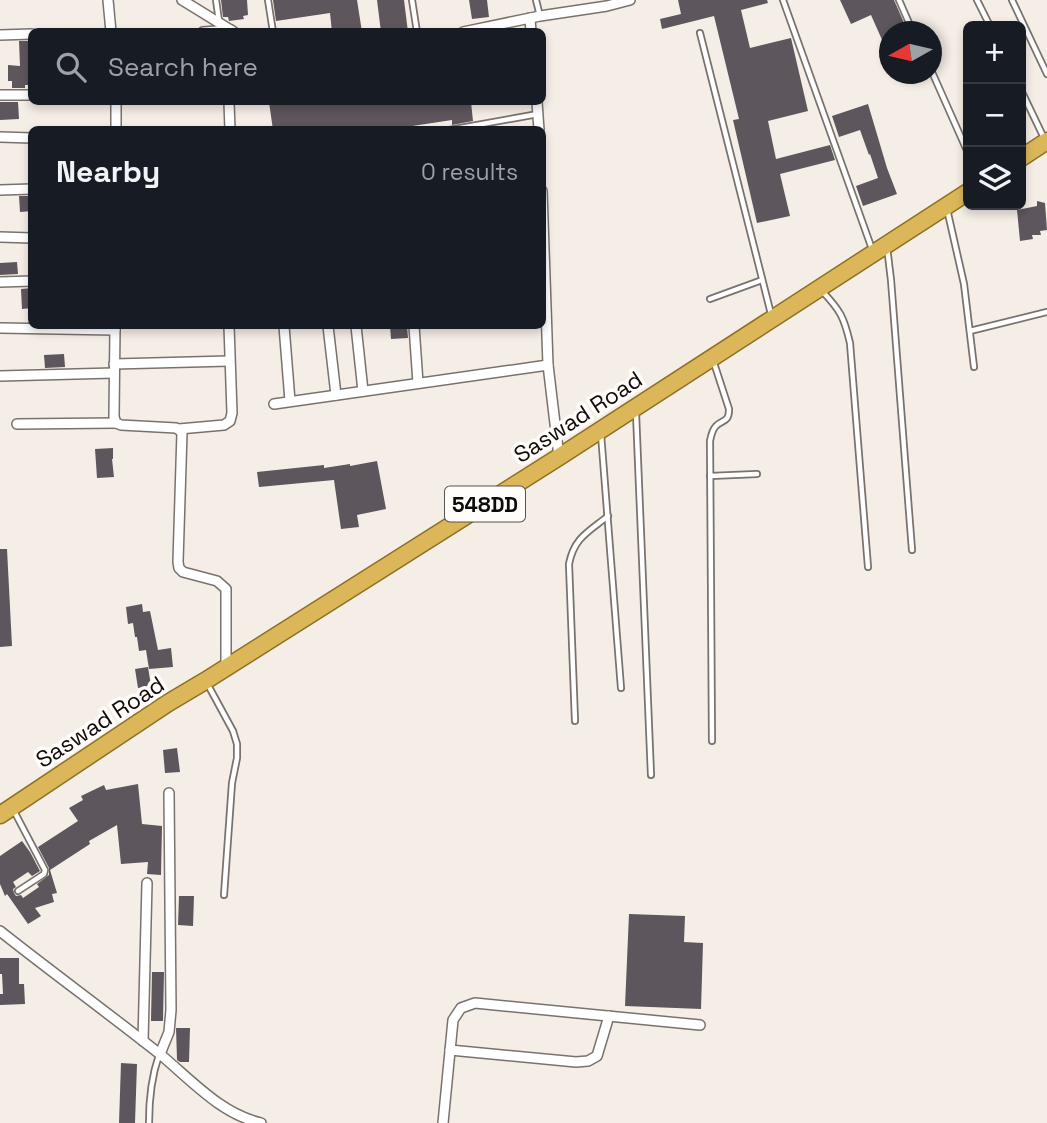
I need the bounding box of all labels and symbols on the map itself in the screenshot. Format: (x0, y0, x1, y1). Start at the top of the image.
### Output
north arrow (879, 21, 942, 84)
street label: Saswad Road (508, 364, 648, 470)
road number: 548DD (445, 486, 525, 522)
street label: Saswad Road (30, 669, 170, 775)

